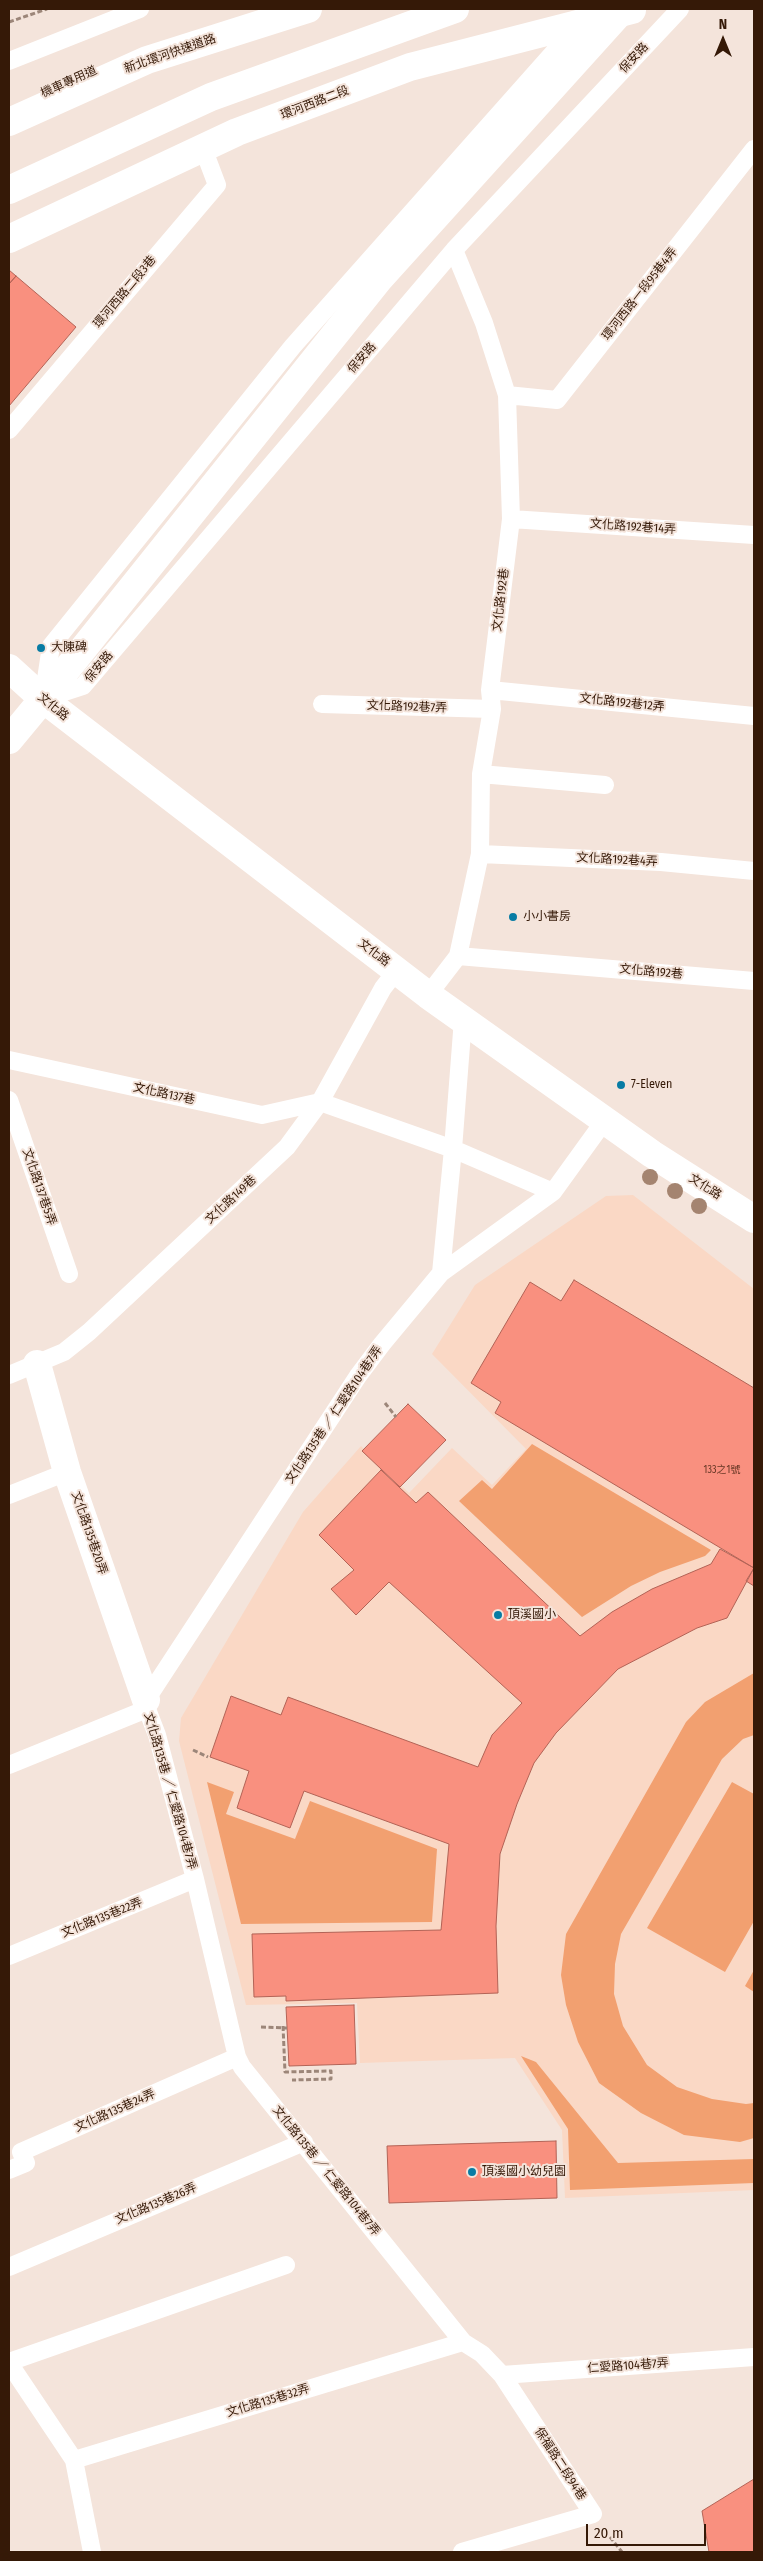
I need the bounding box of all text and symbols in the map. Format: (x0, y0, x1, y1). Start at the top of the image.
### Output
north arrow (698, 15, 748, 65)
text: N (719, 16, 727, 33)
street label: 新北環河快速道路 (122, 32, 218, 76)
street label: 保安路 (616, 40, 652, 76)
street label: 機車專用道 (39, 63, 99, 101)
street label: 環河西路二段 (279, 83, 351, 123)
street label: 環河西路一段95巷4弄 (599, 245, 681, 343)
street label: 環河西路二段3巷 (91, 253, 159, 331)
street label: 保安路 (345, 340, 379, 376)
street label: 文化路192巷14弄 (590, 517, 676, 537)
street label: 文化路192巷 (490, 568, 512, 632)
place label: 大陳碑 (51, 641, 87, 655)
marker: 大陳碑 (35, 642, 47, 654)
street label: 保安路 (82, 649, 116, 685)
street label: 文化路 (34, 690, 72, 724)
street label: 文化路192巷12弄 (579, 691, 665, 715)
street label: 文化路192巷7弄 (367, 698, 447, 716)
street label: 文化路192巷4弄 (576, 851, 658, 869)
place label: 小小書房 (523, 910, 571, 924)
marker: 小小書房 (507, 911, 519, 923)
street label: 文化路 (355, 936, 393, 970)
street label: 文化路192巷 (619, 962, 683, 982)
place label: 7-Eleven (631, 1078, 672, 1092)
marker: 7-Eleven (615, 1079, 627, 1091)
street label: 文化路137巷 (132, 1080, 196, 1108)
street label: 文化路137巷5弄 (19, 1147, 59, 1227)
street label: 文化路 (686, 1171, 724, 1203)
street label: 文化路149巷 (203, 1173, 259, 1227)
street label: 文化路135巷 ／ 仁愛路104巷7弄 (283, 1343, 385, 1487)
house number: 133之1號 (704, 1464, 740, 1476)
street label: 文化路135巷20弄 (68, 1489, 110, 1577)
place label: 頂溪國小 (508, 1608, 556, 1622)
marker: 頂溪國小 (492, 1609, 504, 1621)
street label: 文化路135巷 ／ 仁愛路104巷7弄 (141, 1711, 199, 1871)
street label: 文化路135巷22弄 (59, 1895, 145, 1941)
street label: 文化路135巷24弄 (73, 2087, 157, 2135)
street label: 文化路135巷 ／ 仁愛路104巷7弄 (269, 2103, 383, 2239)
place label: 頂溪國小幼兒園 (482, 2165, 566, 2179)
marker: 頂溪國小幼兒園 (466, 2166, 478, 2178)
street label: 文化路135巷26弄 (113, 2180, 199, 2228)
street label: 仁愛路104巷7弄 (587, 2356, 669, 2376)
street label: 文化路135巷32弄 (225, 2382, 311, 2420)
street label: 保福路二段94巷 (531, 2425, 589, 2503)
scale bar (588, 2514, 708, 2546)
text: 20 m (594, 2524, 624, 2542)

